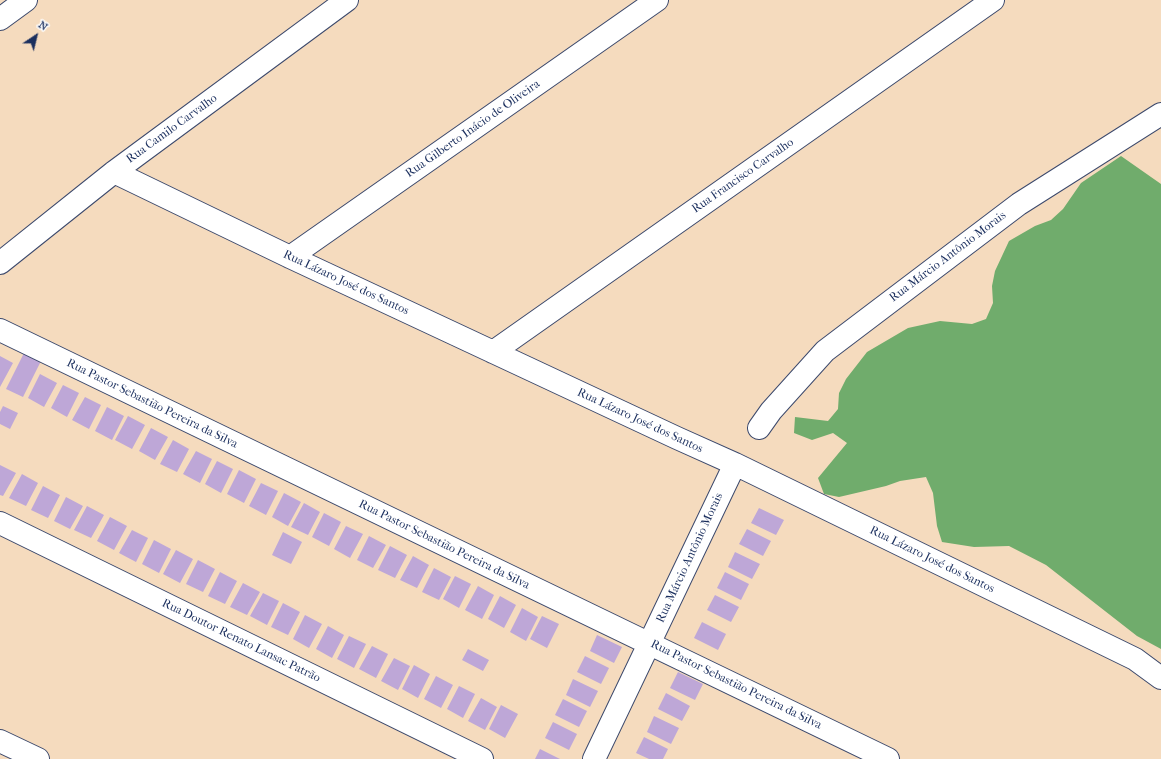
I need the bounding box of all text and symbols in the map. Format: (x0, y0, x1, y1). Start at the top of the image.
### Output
north arrow (16, 16, 56, 56)
text: N (36, 18, 50, 33)
street label: Rua Gilberto Inácio de Oliveira (403, 77, 543, 181)
street label: Rua Camilo Carvalho (124, 91, 220, 167)
street label: Rua Francisco Carvalho (689, 135, 797, 217)
street label: Rua Márcio Antônio Morais (887, 209, 1009, 305)
street label: Rua Lázaro José dos Santos (281, 247, 411, 319)
street label: Rua Pastor Sebastião Pereira da Silva (64, 356, 240, 452)
street label: Rua Lázaro José dos Santos (575, 385, 705, 457)
street label: Rua Márcio Antônio Morais (653, 491, 727, 625)
street label: Rua Pastor Sebastião Pereira da Silva (356, 497, 532, 593)
street label: Rua Lázaro José dos Santos (867, 523, 997, 597)
street label: Rua Doutor Renato Lansac Patrão (159, 596, 323, 686)
street label: Rua Pastor Sebastião Pereira da Silva (648, 637, 824, 733)

